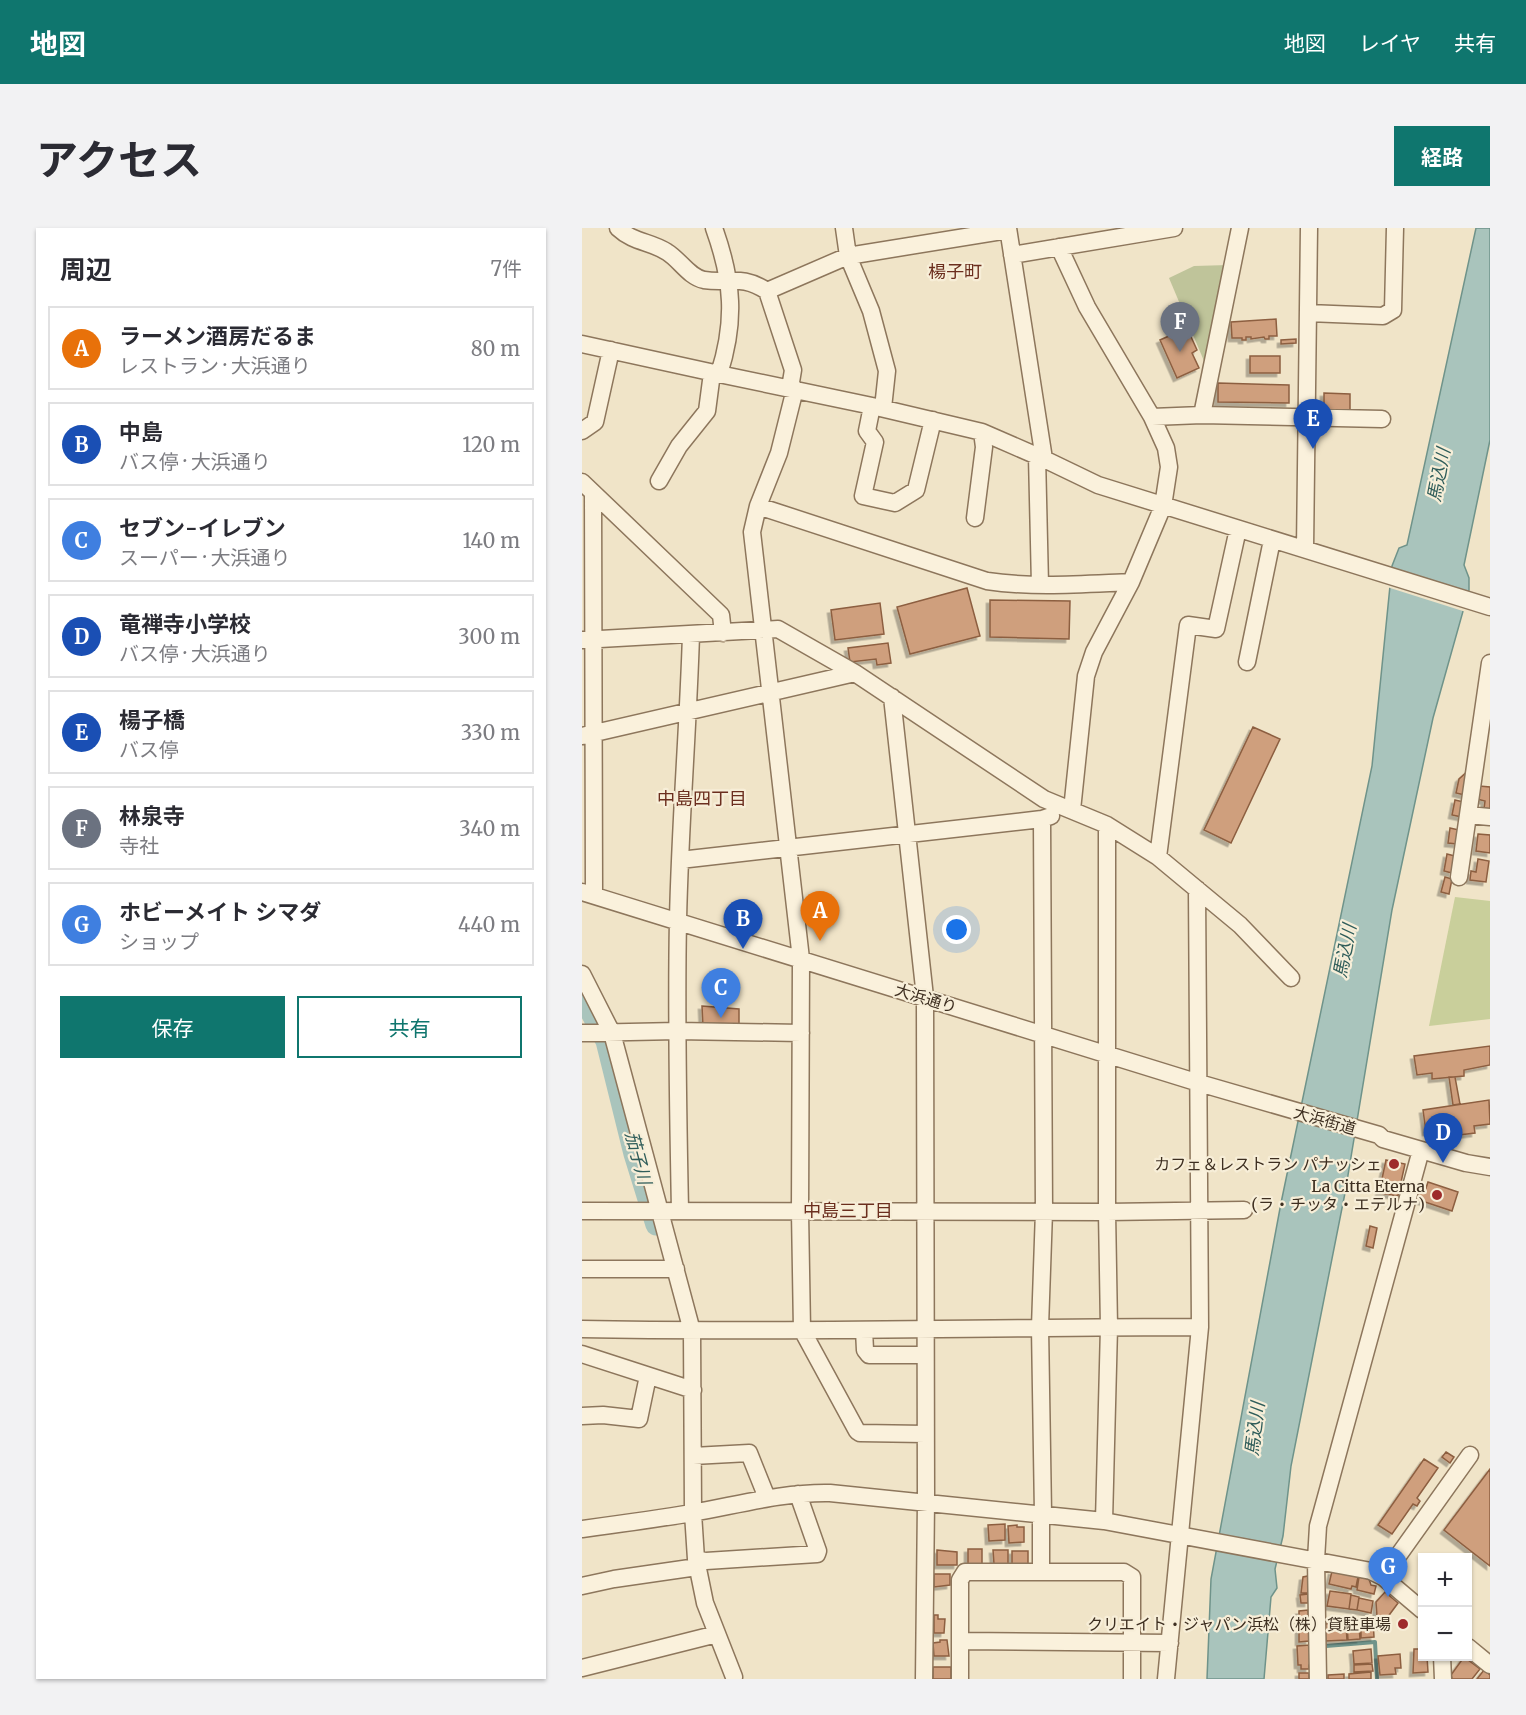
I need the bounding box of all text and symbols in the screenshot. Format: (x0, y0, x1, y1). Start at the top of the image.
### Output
text: 地図 (30, 26, 86, 62)
text: 地図 (1284, 30, 1326, 57)
text: レイヤ (1359, 30, 1421, 57)
text: 共有 (1454, 30, 1496, 57)
button: 経路 (1394, 126, 1490, 186)
text: アクセス (36, 134, 202, 186)
text: 周辺 (60, 253, 112, 286)
text: 7件 (491, 256, 522, 281)
district label: 楊子町 (928, 260, 982, 283)
pin: F (1160, 302, 1200, 352)
text: ラーメン酒房だるま (119, 322, 316, 350)
text: A (74, 336, 89, 361)
text: 80 m (471, 336, 520, 361)
text: レストラン · 大浜通り (119, 353, 311, 378)
pin: E (1294, 400, 1332, 449)
text: 中島 (119, 418, 163, 446)
text: B (75, 432, 88, 457)
text: 120 m (462, 432, 520, 457)
water label: 馬込川 (1422, 444, 1455, 504)
text: バス停 · 大浜通り (119, 449, 271, 474)
text: セブン-イレブン (119, 514, 286, 542)
text: C (75, 528, 88, 553)
text: 140 m (463, 528, 520, 553)
text: スーパー · 大浜通り (119, 545, 291, 570)
text: 竜禅寺小学校 (119, 610, 251, 638)
text: D (74, 624, 89, 649)
text: 300 m (458, 624, 520, 649)
text: バス停 · 大浜通り (119, 641, 271, 666)
text: 楊子橋 (119, 706, 185, 734)
text: E (75, 720, 88, 745)
text: 330 m (461, 720, 520, 745)
text: バス停 (119, 737, 179, 762)
district label: 中島四丁目 (657, 787, 747, 810)
text: 林泉寺 (119, 802, 185, 830)
text: F (75, 816, 88, 841)
text: 340 m (459, 816, 520, 841)
text: 寺社 (119, 833, 159, 858)
pin: A (800, 892, 840, 941)
text: ホビーメイト シマダ (119, 898, 321, 926)
pin: B (724, 900, 762, 949)
text: G (74, 912, 89, 937)
text: 440 m (458, 912, 520, 937)
your location (942, 915, 971, 944)
water label: 馬込川 (1328, 920, 1361, 980)
text: ショップ (119, 929, 199, 954)
pin: C (702, 968, 740, 1018)
street label: 大浜通り (892, 979, 960, 1017)
button: 保存 (60, 996, 285, 1058)
button: 共有 (297, 996, 522, 1058)
street label: 大浜街道 (1291, 1102, 1359, 1138)
pin: D (1424, 1114, 1462, 1163)
water label: 茄子川 (620, 1129, 657, 1189)
place label: カフェ＆レストラン パナッシェ (1154, 1154, 1382, 1174)
marker: カフェ＆レストラン パナッシェ (1387, 1157, 1401, 1171)
place label: La Citta Eterna (ラ・チッタ・エテルナ) (1251, 1176, 1425, 1214)
marker: La Citta Eterna (ラ・チッタ・エテルナ) (1430, 1188, 1444, 1202)
district label: 中島三丁目 (803, 1199, 893, 1222)
water label: 馬込川 (1240, 1399, 1269, 1457)
pin: G (1368, 1548, 1408, 1597)
map controls (1418, 1553, 1472, 1661)
button: + (1418, 1553, 1472, 1607)
button: − (1418, 1607, 1472, 1661)
place label: クリエイト・ジャパン浜松（株）貸駐車場 (1087, 1614, 1391, 1634)
marker: クリエイト・ジャパン浜松（株）貸駐車場 (1396, 1617, 1410, 1631)

